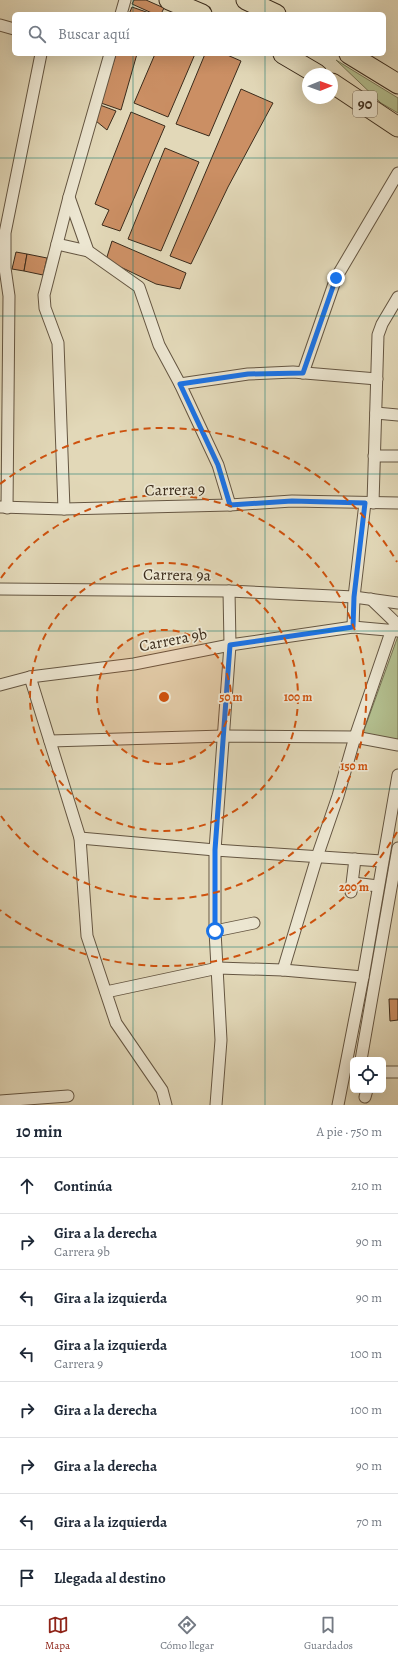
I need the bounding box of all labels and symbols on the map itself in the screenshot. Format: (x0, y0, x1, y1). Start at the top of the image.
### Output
north arrow (302, 68, 338, 104)
road number: 90 (353, 91, 377, 117)
route end (327, 269, 345, 287)
street label: Carrera 9 (145, 478, 205, 502)
street label: Carrera 9a (143, 563, 212, 587)
street label: Carrera 9b (137, 623, 209, 657)
text: 50 m (219, 689, 243, 705)
text: 100 m (284, 689, 312, 705)
centre of rings (157, 690, 171, 704)
text: 150 m (340, 758, 368, 774)
text: 200 m (339, 879, 369, 895)
route start (206, 922, 224, 940)

